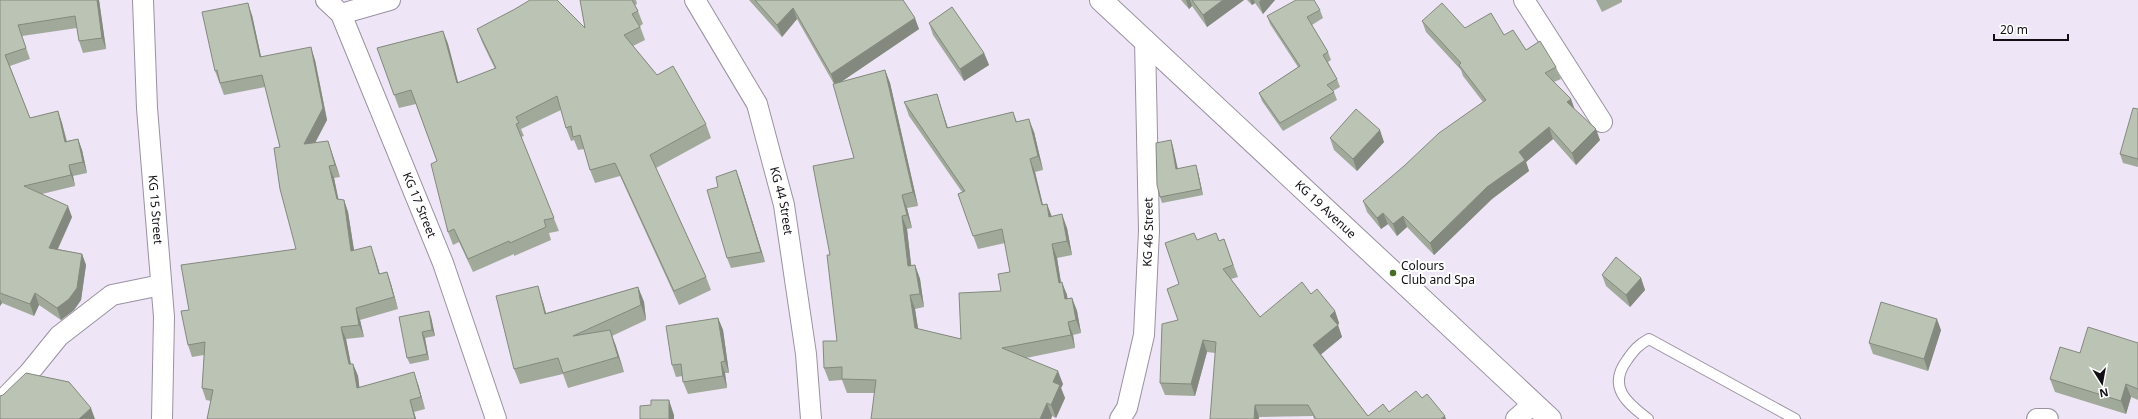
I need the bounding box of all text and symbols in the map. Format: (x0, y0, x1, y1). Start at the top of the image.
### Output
scale bar (1994, 16, 2068, 42)
text: 20 m (2000, 21, 2028, 38)
street label: KG 44 Street (766, 165, 797, 237)
street label: KG 17 Street (399, 169, 441, 241)
street label: KG 15 Street (144, 174, 167, 246)
street label: KG 19 Avenue (1291, 176, 1360, 242)
street label: KG 46 Street (1138, 197, 1157, 267)
place label: Colours Club and Spa (1401, 257, 1475, 288)
marker: Colours Club and Spa (1388, 268, 1398, 278)
north arrow (2082, 363, 2122, 403)
text: N (2098, 385, 2110, 402)

